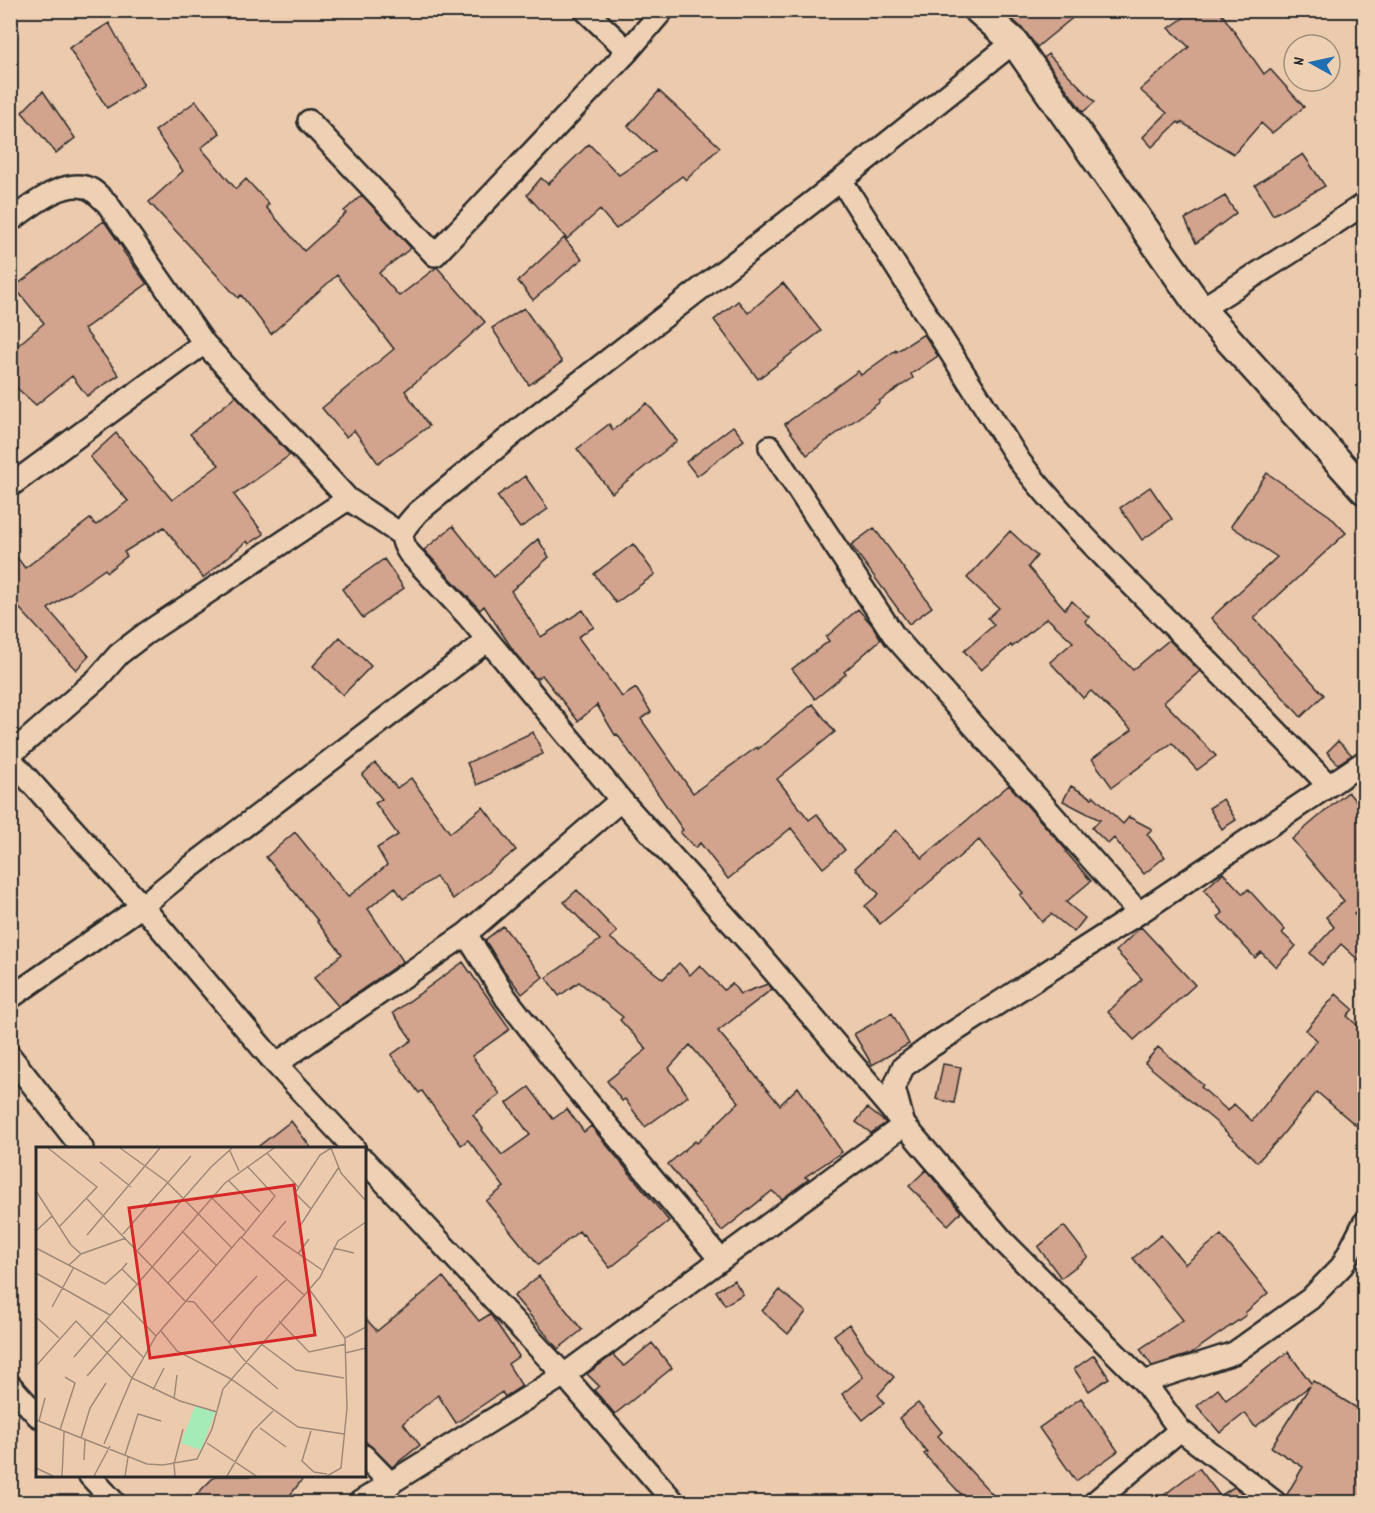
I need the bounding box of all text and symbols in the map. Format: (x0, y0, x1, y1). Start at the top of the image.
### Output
north arrow (1282, 33, 1342, 93)
text: N (1288, 56, 1312, 67)
inset map (36, 1147, 366, 1477)

